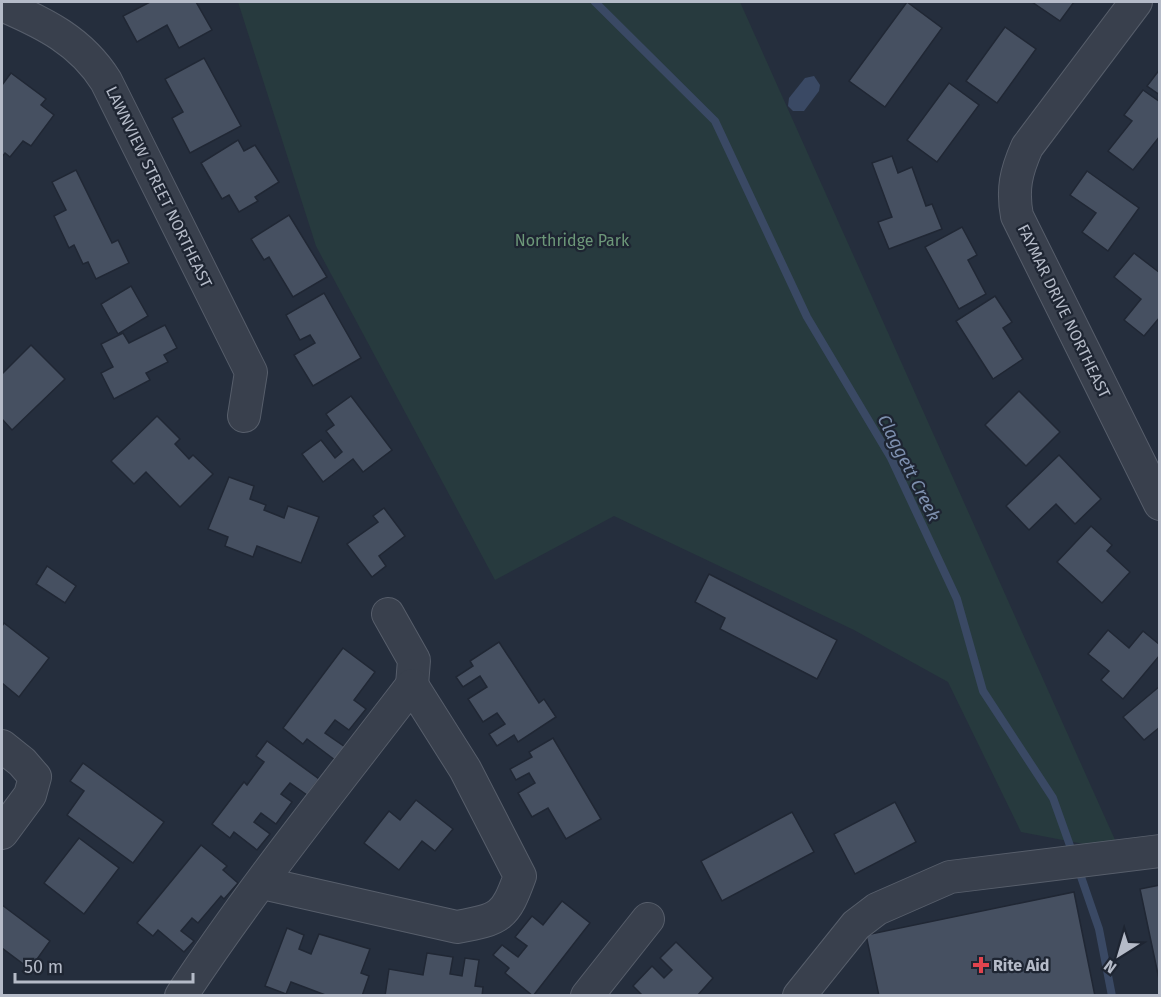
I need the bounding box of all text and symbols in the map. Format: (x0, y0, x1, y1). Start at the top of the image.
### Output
street label: LAWNVIEW STREET NORTHEAST (102, 83, 216, 291)
street label: FAYMAR DRIVE NORTHEAST (1014, 221, 1115, 402)
park label: Northridge Park (515, 231, 630, 250)
water label: Claggett Creek (873, 411, 945, 525)
north arrow (1089, 925, 1149, 985)
scale bar (15, 946, 194, 984)
text: 50 m (24, 956, 63, 978)
place label: Rite Aid (993, 956, 1049, 975)
text: N (1100, 956, 1120, 977)
marker: Rite Aid (974, 958, 988, 972)

